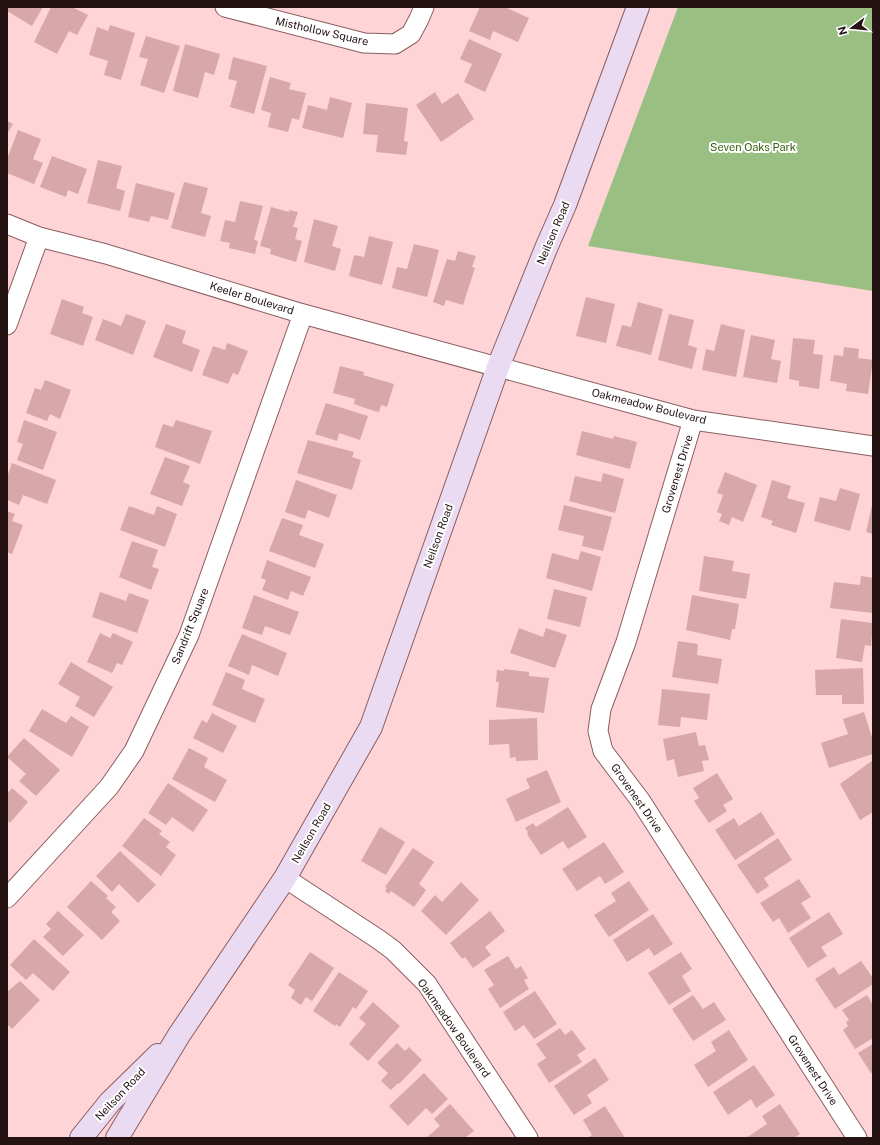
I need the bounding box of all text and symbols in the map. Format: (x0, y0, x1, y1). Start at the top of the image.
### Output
north arrow (832, 8, 872, 48)
street label: Misthollow Square (274, 14, 370, 48)
text: N (835, 25, 849, 37)
park label: Seven Oaks Park (710, 141, 796, 153)
street label: Neilson Road (534, 200, 572, 266)
street label: Keeler Boulevard (208, 279, 296, 317)
street label: Oakmeadow Boulevard (591, 386, 707, 426)
street label: Grovenest Drive (659, 433, 695, 515)
street label: Neilson Road (421, 502, 455, 570)
street label: Sandrift Square (169, 586, 211, 666)
street label: Grovenest Drive (609, 761, 665, 835)
street label: Neilson Road (289, 801, 333, 865)
street label: Oakmeadow Boulevard (415, 976, 493, 1080)
street label: Grovenest Drive (786, 1033, 840, 1107)
street label: Neilson Road (93, 1065, 147, 1123)

